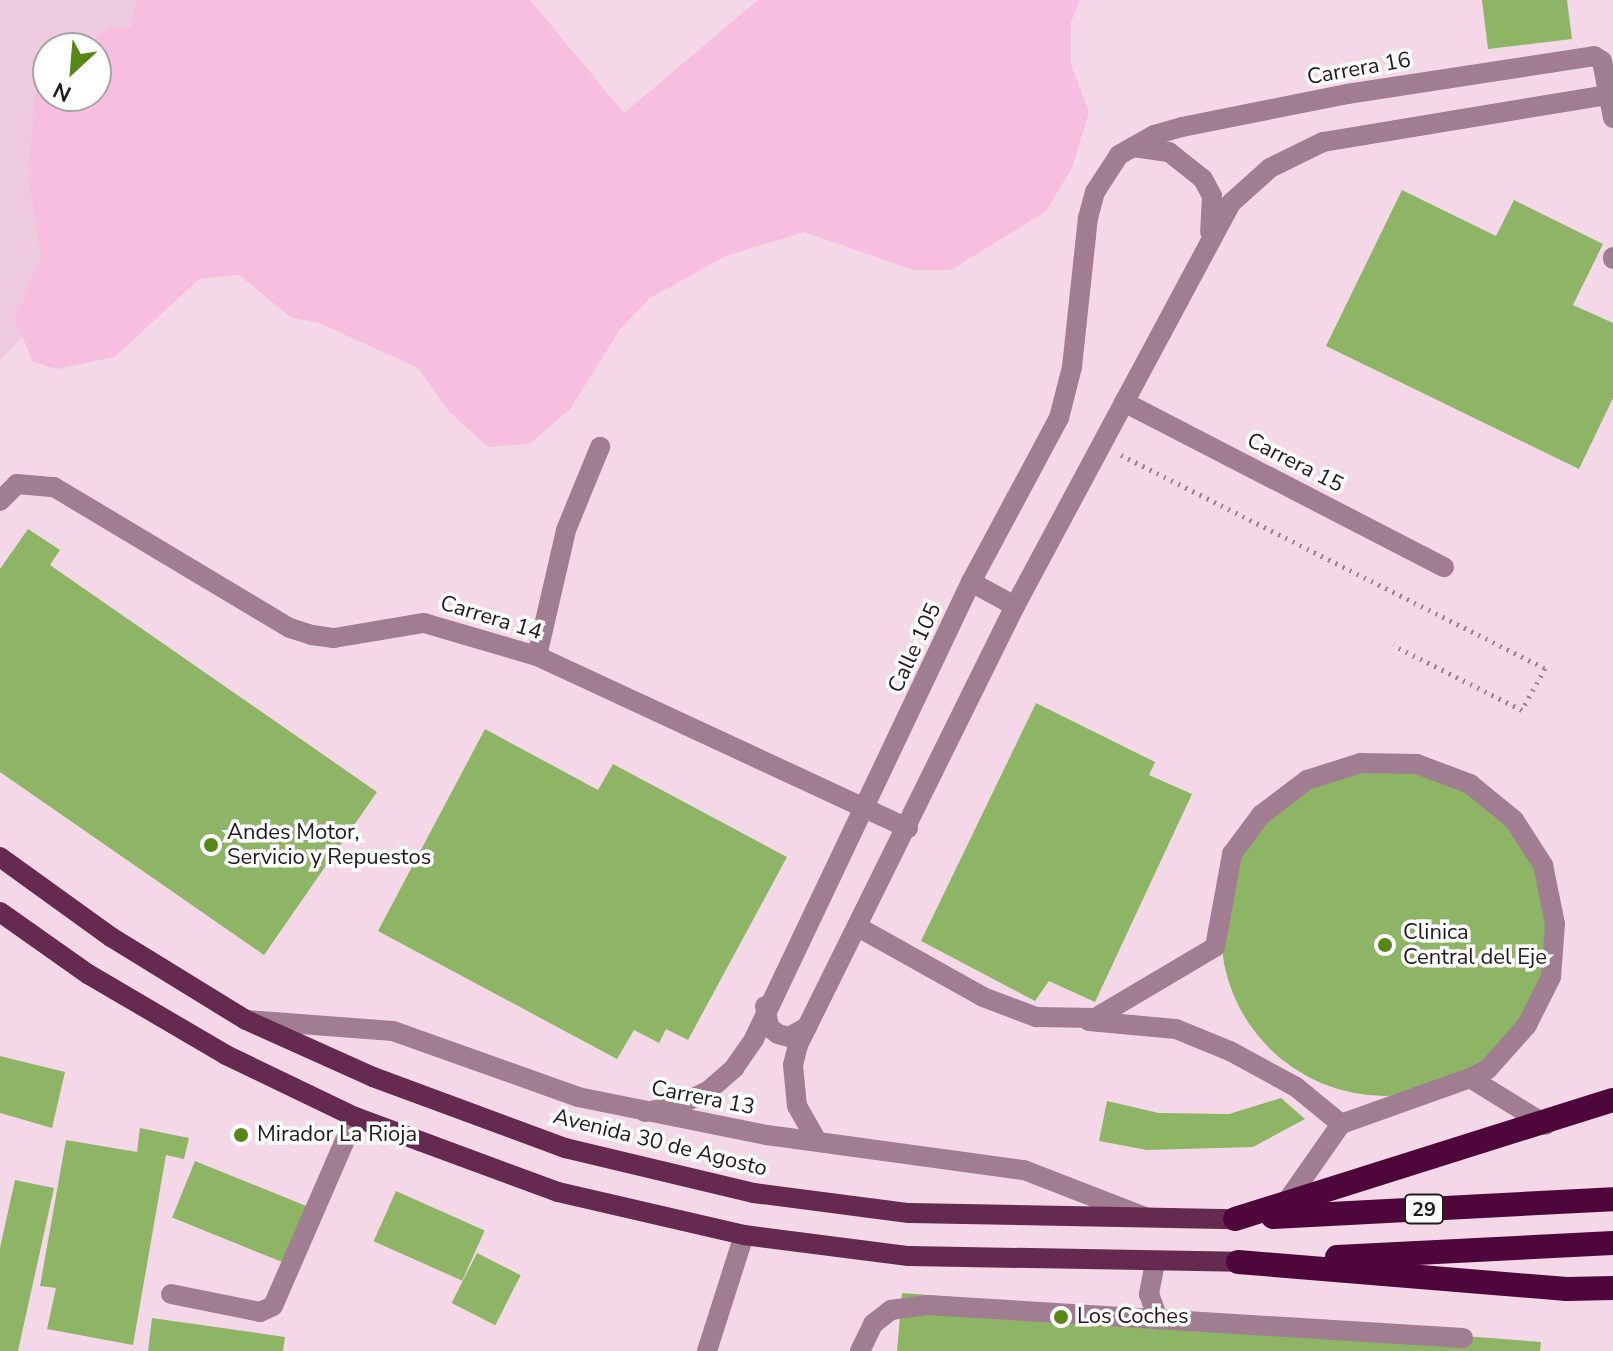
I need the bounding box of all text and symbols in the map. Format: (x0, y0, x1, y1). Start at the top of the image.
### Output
north arrow (32, 32, 112, 112)
street label: Carrera 16 (1305, 47, 1413, 91)
text: N (48, 75, 76, 109)
street label: Carrera 15 (1242, 427, 1348, 499)
street label: Carrera 14 (437, 590, 545, 646)
street label: Calle 105 (883, 599, 947, 697)
place label: Andes Motor, Servicio y Repuestos (227, 819, 431, 870)
marker: Andes Motor, Servicio y Repuestos (202, 836, 220, 854)
place label: Clinica Central del Eje (1403, 919, 1547, 970)
marker: Clinica Central del Eje (1374, 934, 1396, 956)
street label: Carrera 13 (649, 1075, 757, 1121)
street label: Avenida 30 de Agosto (550, 1104, 770, 1182)
place label: Mirador La Rioja (257, 1122, 417, 1148)
marker: Mirador La Rioja (232, 1126, 250, 1144)
road number: 29 (1404, 1193, 1444, 1225)
place label: Los Coches (1077, 1304, 1189, 1330)
marker: Los Coches (1052, 1308, 1070, 1326)

